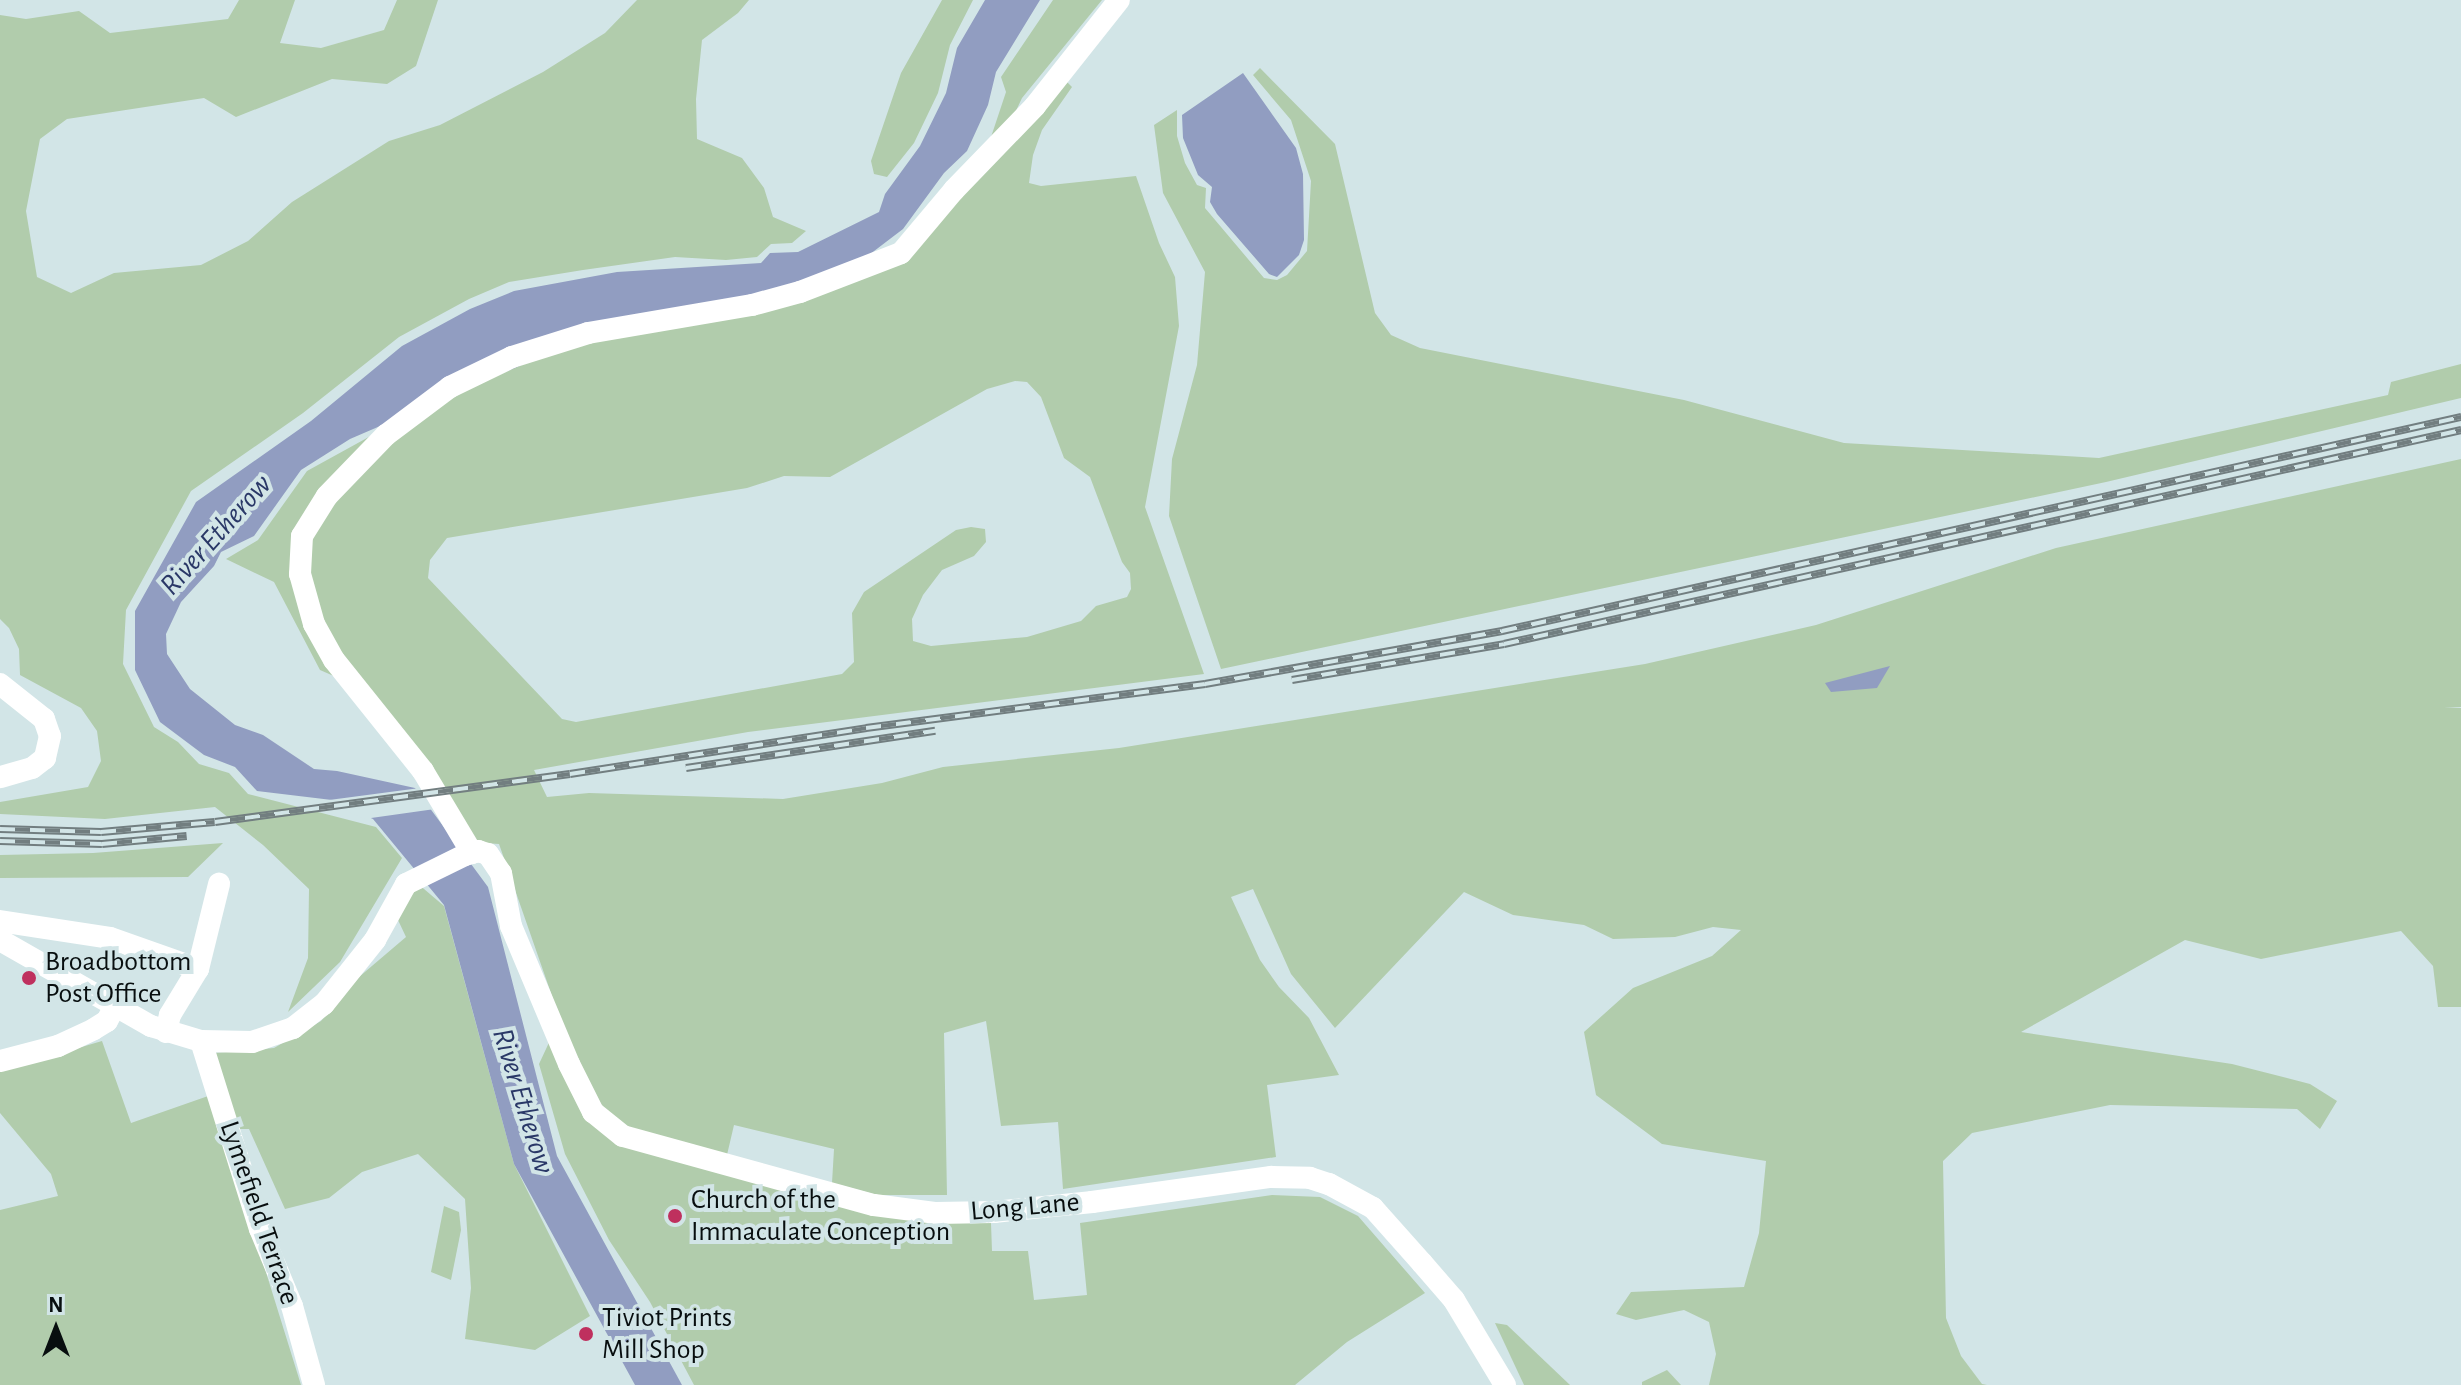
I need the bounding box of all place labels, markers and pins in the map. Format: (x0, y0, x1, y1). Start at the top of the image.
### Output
place label: Broadbottom Post Office (45, 945, 191, 1011)
marker: Broadbottom Post Office (20, 969, 38, 987)
place label: Church of the Immaculate Conception (691, 1183, 950, 1249)
marker: Church of the Immaculate Conception (666, 1207, 684, 1225)
place label: Tiviot Prints Mill Shop (602, 1301, 732, 1367)
marker: Tiviot Prints Mill Shop (577, 1325, 595, 1343)

